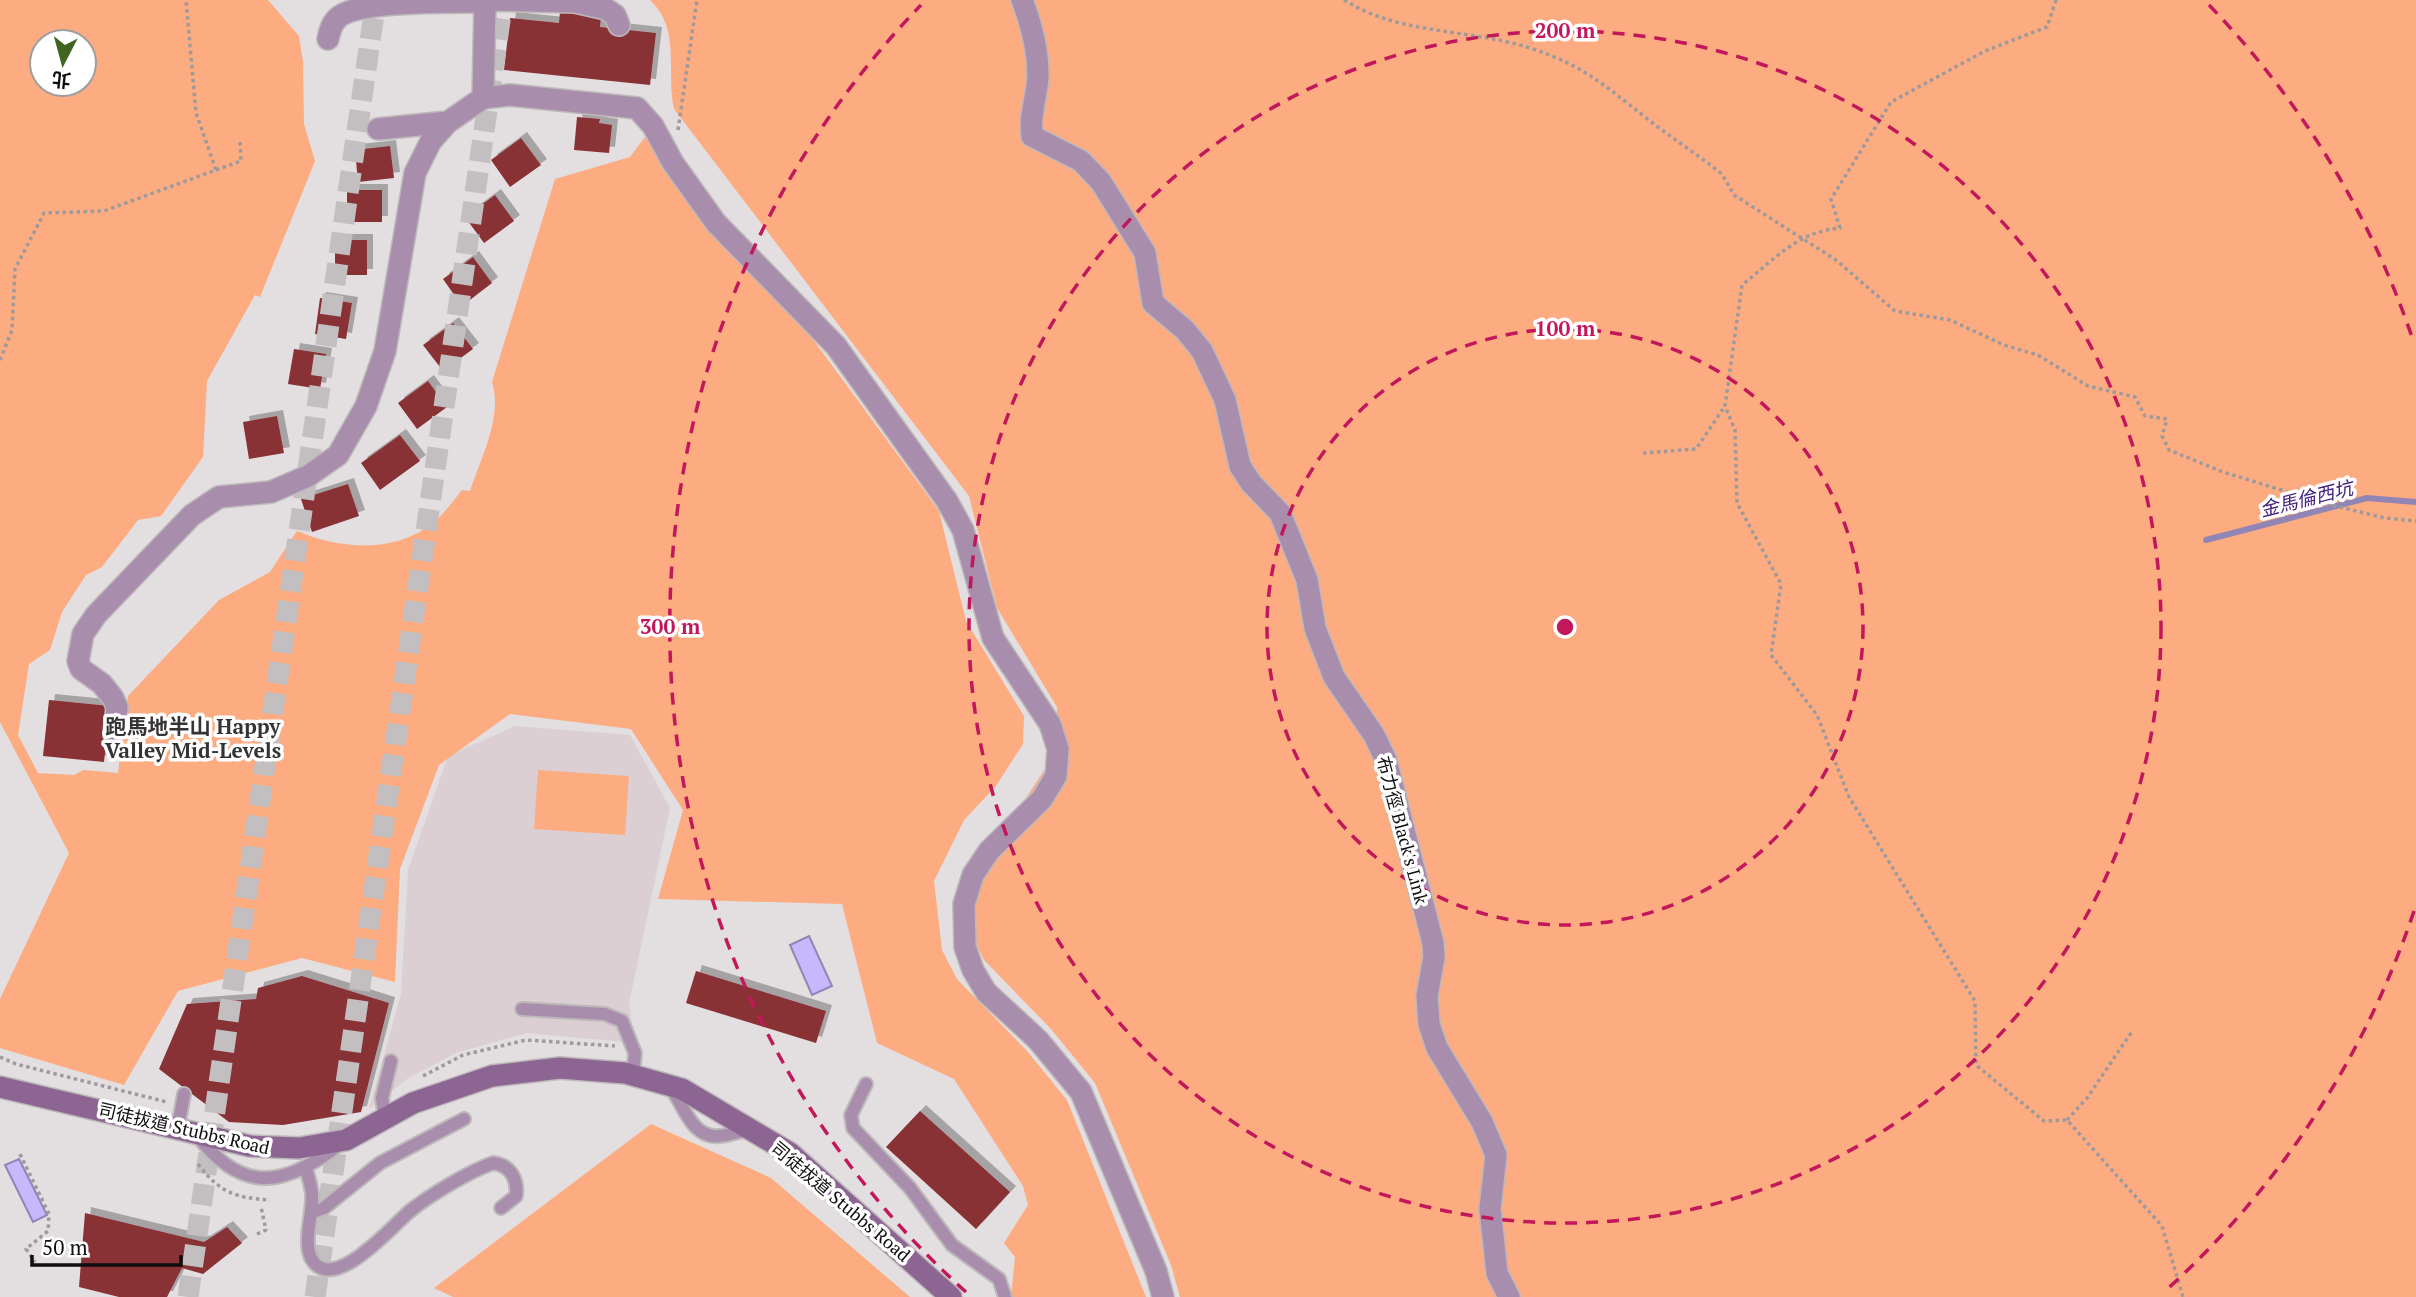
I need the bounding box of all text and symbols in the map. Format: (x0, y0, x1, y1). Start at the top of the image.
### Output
text: 200 m (1535, 16, 1596, 44)
north arrow (28, 28, 98, 98)
text: 北 (50, 67, 72, 94)
text: 100 m (1535, 314, 1596, 342)
water label: 金馬倫西坑 (2257, 474, 2358, 522)
text: 300 m (640, 612, 701, 640)
centre of rings (1553, 615, 1577, 639)
district label: 跑馬地半山 Happy Valley Mid-Levels (105, 712, 281, 764)
street label: 布力徑 Black's Link (1372, 753, 1435, 907)
street label: 司徒拔道 Stubbs Road (96, 1097, 272, 1159)
street label: 司徒拔道 Stubbs Road (766, 1136, 916, 1266)
scale bar (32, 1224, 180, 1268)
text: 50 m (42, 1233, 88, 1261)

